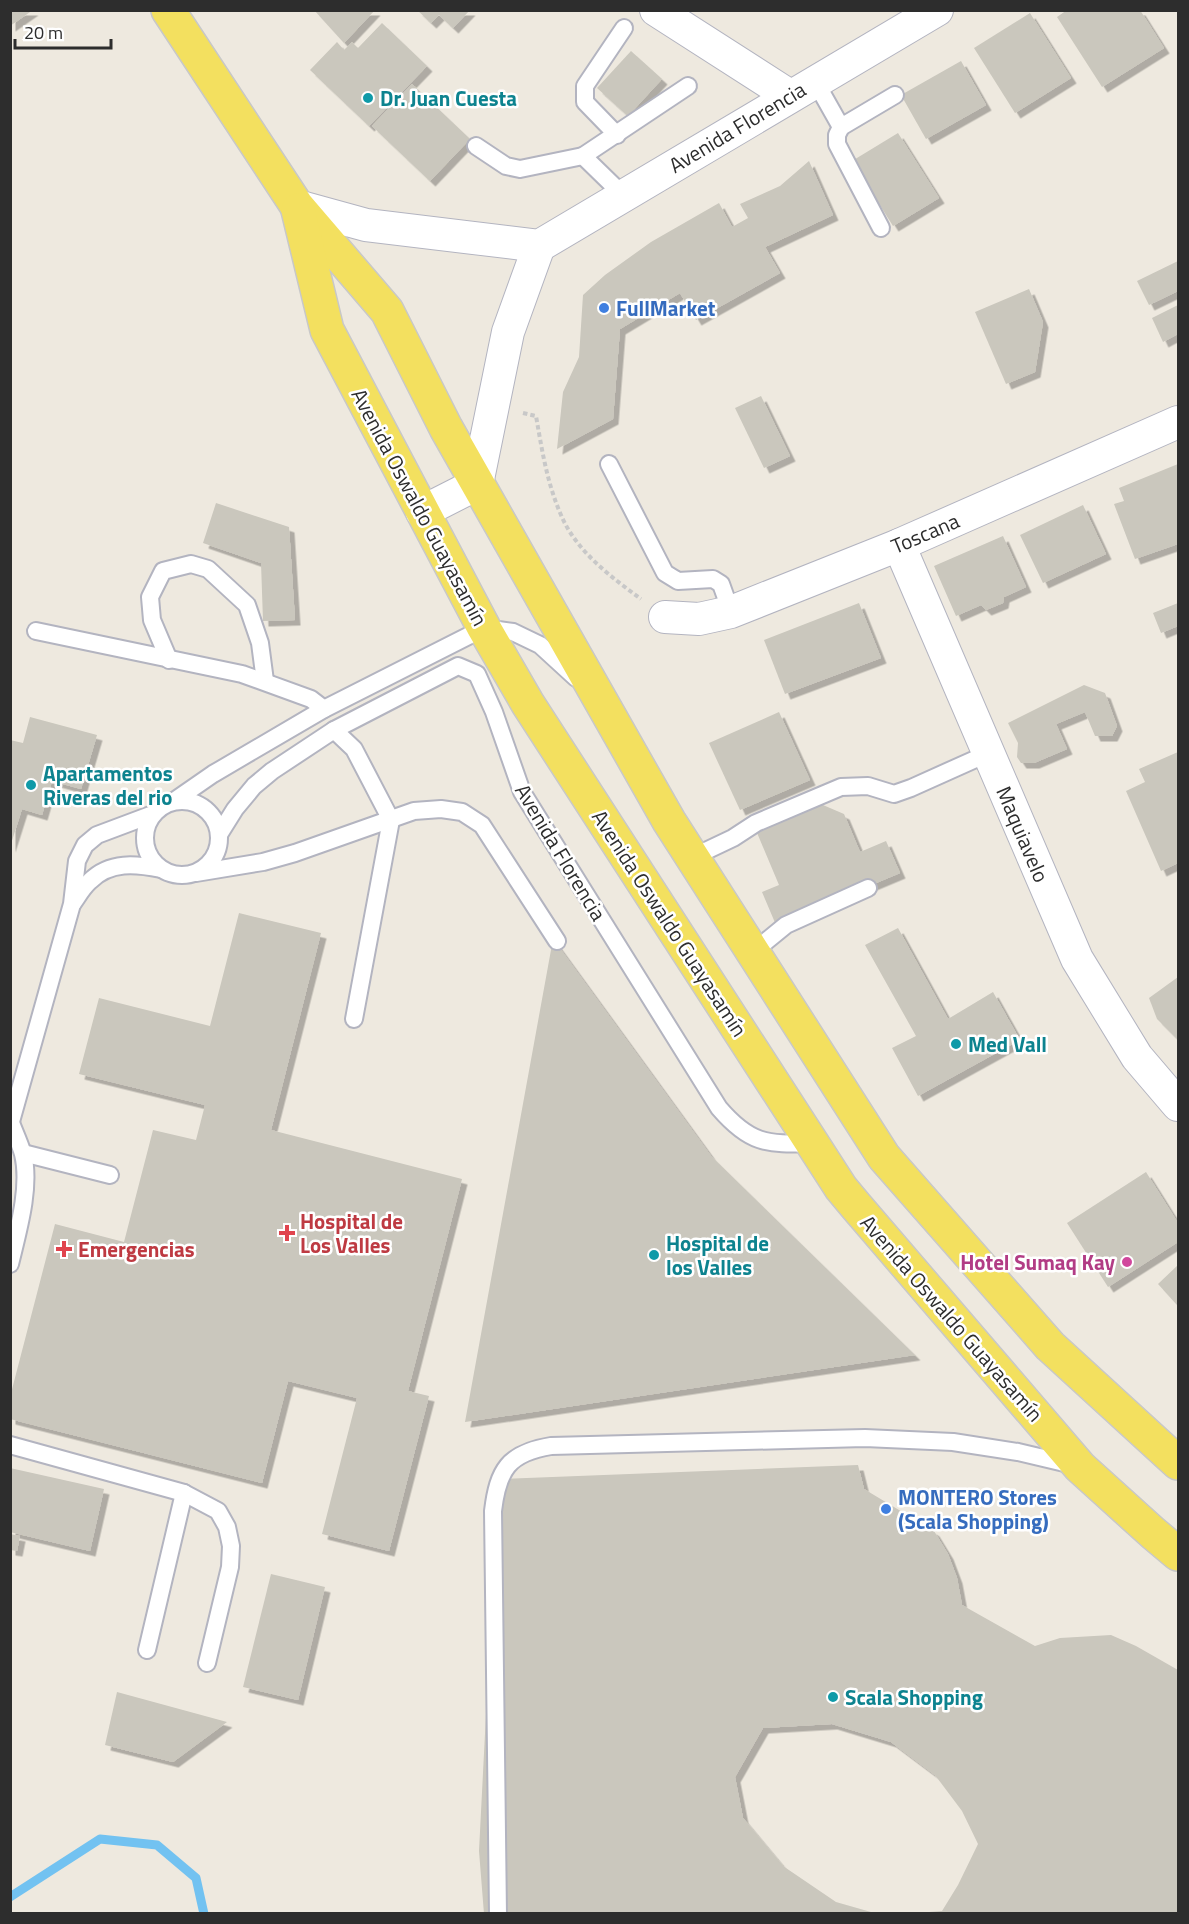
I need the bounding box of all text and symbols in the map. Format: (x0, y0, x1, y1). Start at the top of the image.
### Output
scale bar (15, 12, 111, 50)
text: 20 m (24, 19, 63, 46)
street label: Avenida Florencia (662, 73, 812, 181)
place label: Dr. Juan Cuesta (380, 82, 517, 114)
marker: Dr. Juan Cuesta (361, 91, 375, 105)
place label: FullMarket (616, 292, 716, 324)
marker: FullMarket (597, 301, 611, 315)
street label: Avenida Oswaldo Guayasamín (344, 382, 496, 632)
street label: Toscana (886, 504, 965, 562)
place label: Apartamentos Riveras del rio (43, 757, 173, 813)
street label: Avenida Florencia (507, 777, 615, 927)
marker: Apartamentos Riveras del rio (24, 778, 38, 792)
street label: Maquiavelo (988, 781, 1058, 887)
street label: Avenida Oswaldo Guayasamín (584, 803, 756, 1043)
place label: Med Vall (968, 1028, 1047, 1060)
marker: Med Vall (949, 1037, 963, 1051)
place label: Hospital de Los Valles (300, 1205, 403, 1261)
street label: Avenida Oswaldo Guayasamín (853, 1207, 1051, 1429)
marker: Hospital de Los Valles (278, 1224, 296, 1242)
place label: Hospital de los Valles (666, 1227, 769, 1283)
place label: Emergencias (78, 1233, 195, 1265)
marker: Emergencias (55, 1240, 73, 1258)
place label: Hotel Sumaq Kay (960, 1246, 1115, 1278)
marker: Hospital de los Valles (647, 1248, 661, 1262)
marker: Hotel Sumaq Kay (1120, 1255, 1134, 1269)
place label: MONTERO Stores (Scala Shopping) (898, 1481, 1057, 1537)
marker: MONTERO Stores (Scala Shopping) (879, 1502, 893, 1516)
place label: Scala Shopping (845, 1681, 983, 1713)
marker: Scala Shopping (826, 1690, 840, 1704)

